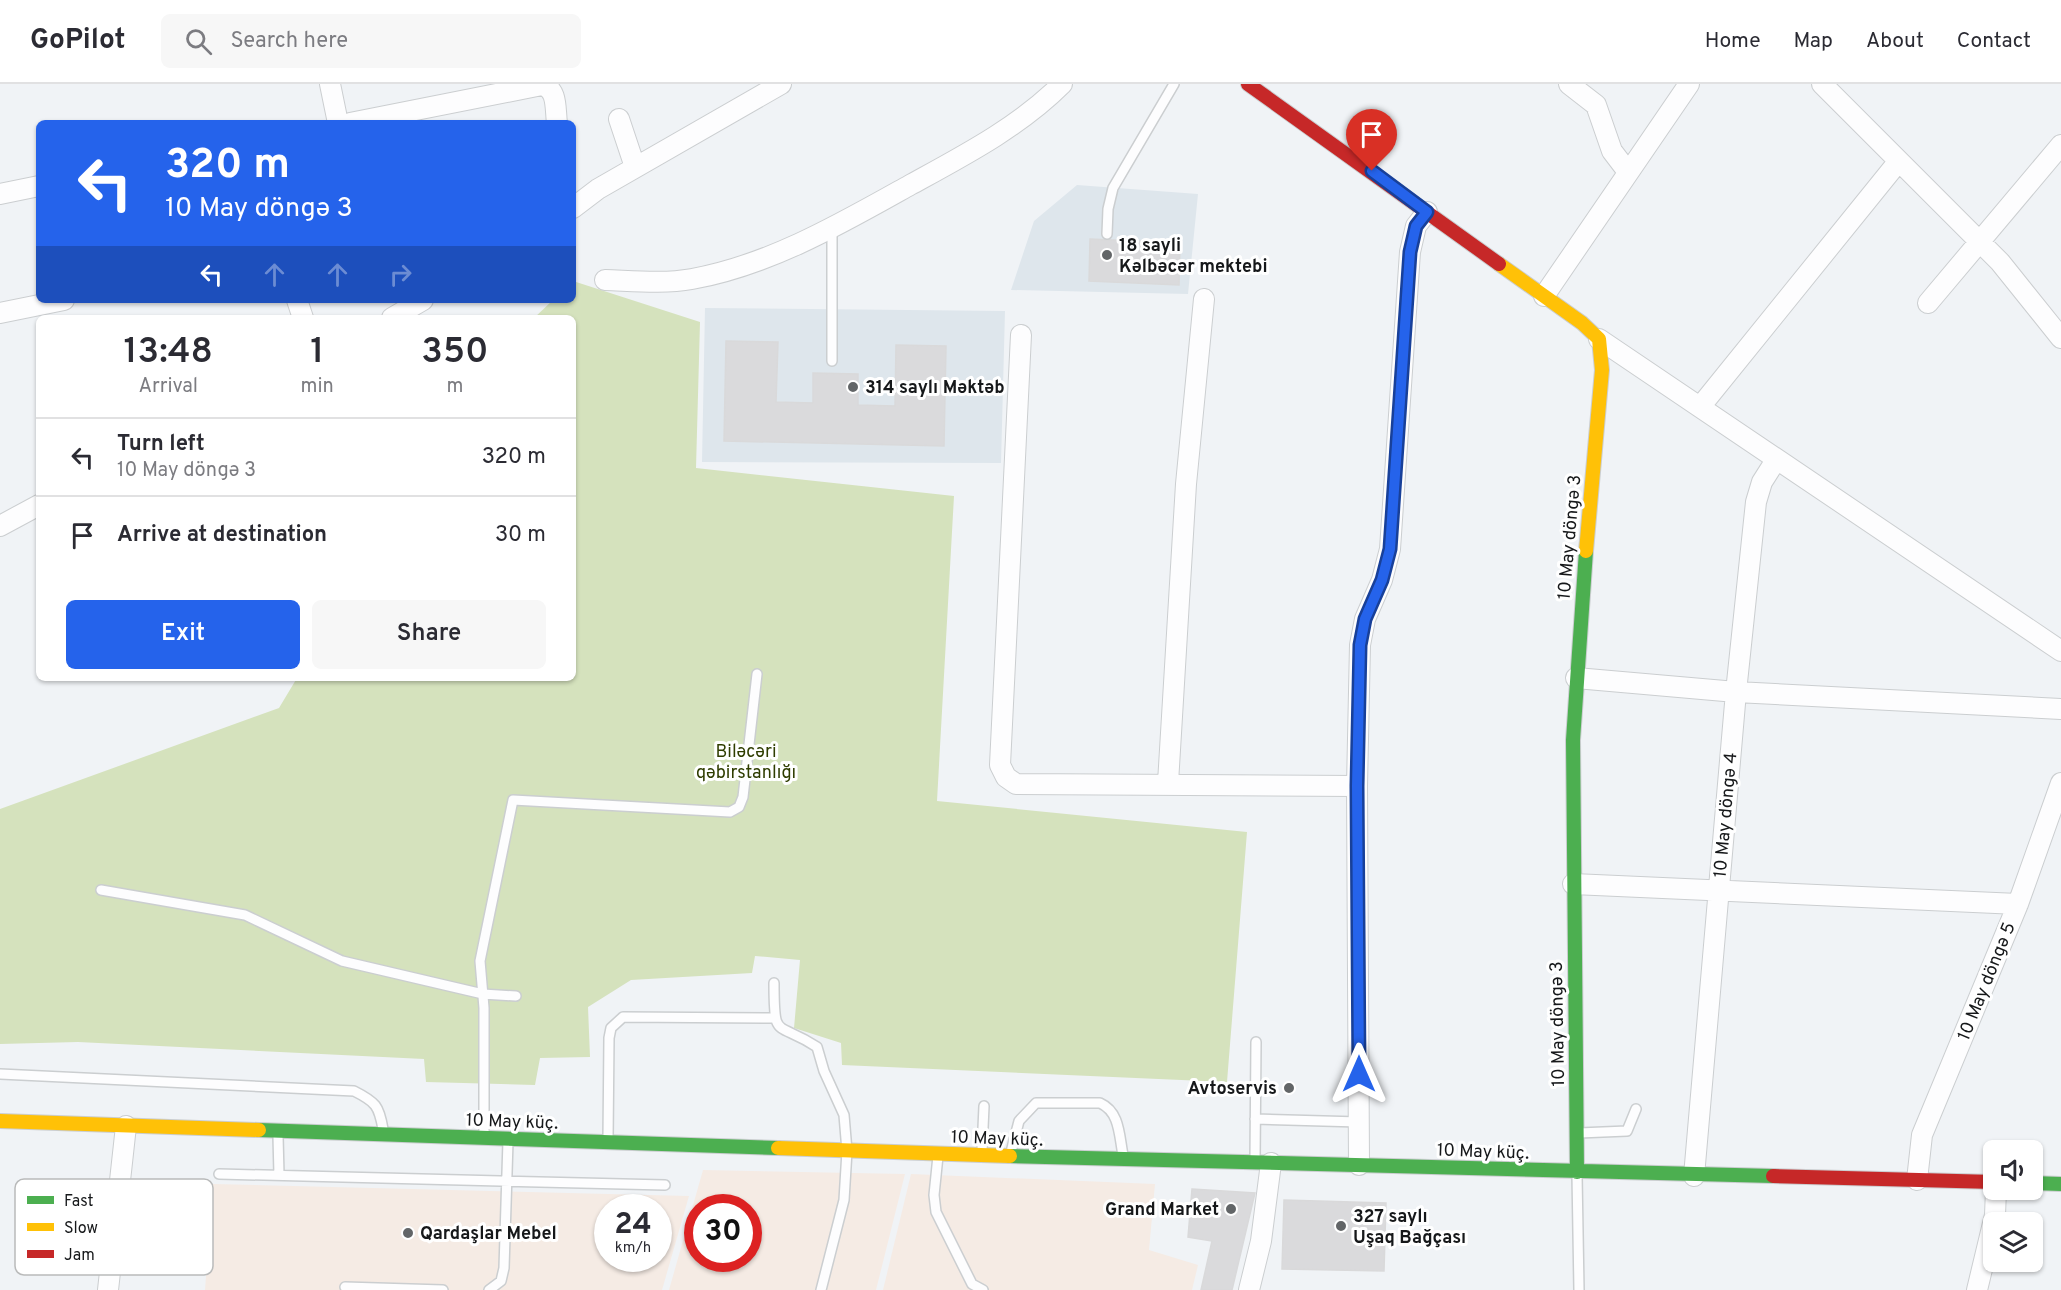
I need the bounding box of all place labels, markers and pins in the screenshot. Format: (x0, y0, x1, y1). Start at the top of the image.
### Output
pin (1346, 109, 1397, 171)
place label: 18 sayli Kəlbəcər mektebi (1119, 235, 1268, 279)
marker: 18 sayli Kəlbəcər mektebi (1100, 248, 1114, 262)
place label: 314 saylı Məktəb (865, 377, 1005, 400)
marker: 314 saylı Məktəb (846, 380, 860, 394)
place label: Avtoservis (1187, 1078, 1277, 1101)
marker: Avtoservis (1282, 1081, 1296, 1095)
place label: Grand Market (1105, 1199, 1219, 1222)
marker: Grand Market (1224, 1202, 1238, 1216)
place label: 327 saylı Uşaq Bağçası (1353, 1206, 1466, 1250)
marker: 327 saylı Uşaq Bağçası (1334, 1219, 1348, 1233)
place label: Qardaşlar Mebel (420, 1223, 557, 1246)
marker: Qardaşlar Mebel (401, 1226, 415, 1240)

